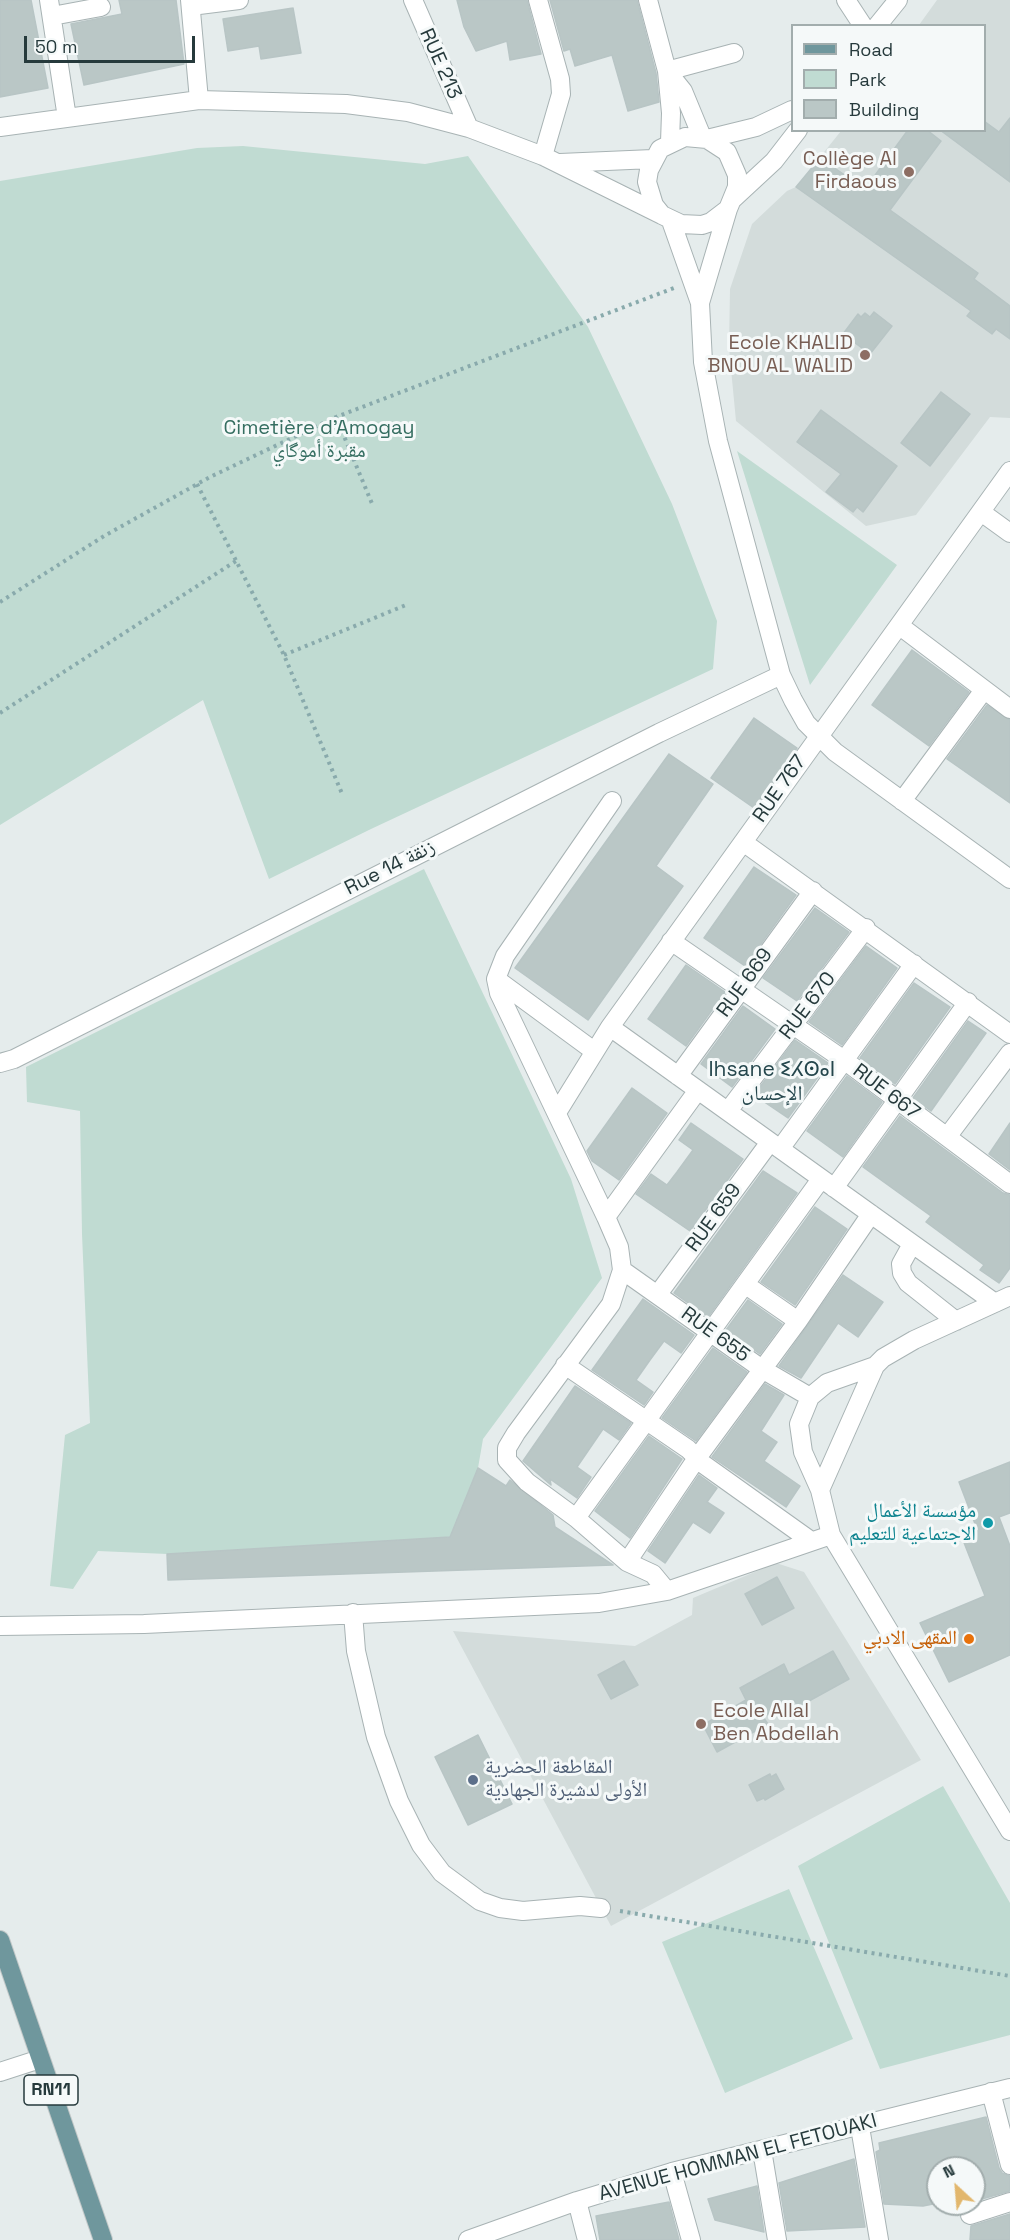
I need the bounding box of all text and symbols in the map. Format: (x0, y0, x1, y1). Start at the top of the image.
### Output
scale bar (27, 24, 198, 62)
legend (791, 24, 986, 132)
street label: RUE 213 (414, 25, 466, 103)
text: 50 m (35, 35, 77, 58)
text: Road (849, 38, 893, 61)
text: Park (849, 68, 886, 91)
text: Building (849, 98, 919, 121)
place label: Collège Al Firdaous (803, 148, 897, 195)
marker: Collège Al Firdaous (902, 165, 916, 179)
place label: Ecole KHALID BNOU AL WALID (707, 332, 853, 379)
marker: Ecole KHALID BNOU AL WALID (858, 348, 872, 362)
park label: Cimetière d'Amogay مقبرة أموگاي (223, 417, 415, 464)
street label: RUE 767 (748, 751, 812, 827)
street label: Rue 14 زنقة (341, 835, 439, 901)
street label: RUE 669 (712, 944, 778, 1022)
street label: RUE 670 (775, 968, 841, 1044)
district label: Ihsane ⵉⵃⵙⴰⵏ الإحسان (708, 1057, 836, 1107)
street label: RUE 667 (848, 1059, 924, 1125)
street label: RUE 659 (681, 1179, 747, 1257)
street label: RUE 655 (676, 1302, 754, 1368)
place label: مؤسسة الأعمال الاجتماعية للتعليم (849, 1500, 976, 1547)
marker: مؤسسة الأعمال الاجتماعية للتعليم (981, 1516, 995, 1530)
place label: المقهى الادبي (863, 1627, 957, 1651)
marker: المقهى الادبي (962, 1632, 976, 1646)
place label: Ecole Allal Ben Abdellah (713, 1700, 839, 1747)
marker: Ecole Allal Ben Abdellah (694, 1717, 708, 1731)
place label: المقاطعة الحضرية الأولى لدشيرة الجهادية (485, 1756, 647, 1803)
marker: المقاطعة الحضرية الأولى لدشيرة الجهادية (466, 1773, 480, 1787)
road number: RN11 (24, 2075, 78, 2105)
street label: AVENUE HOMMAN EL FETOUAKI (596, 2109, 880, 2207)
north arrow (926, 2156, 986, 2216)
text: N (939, 2159, 958, 2183)

